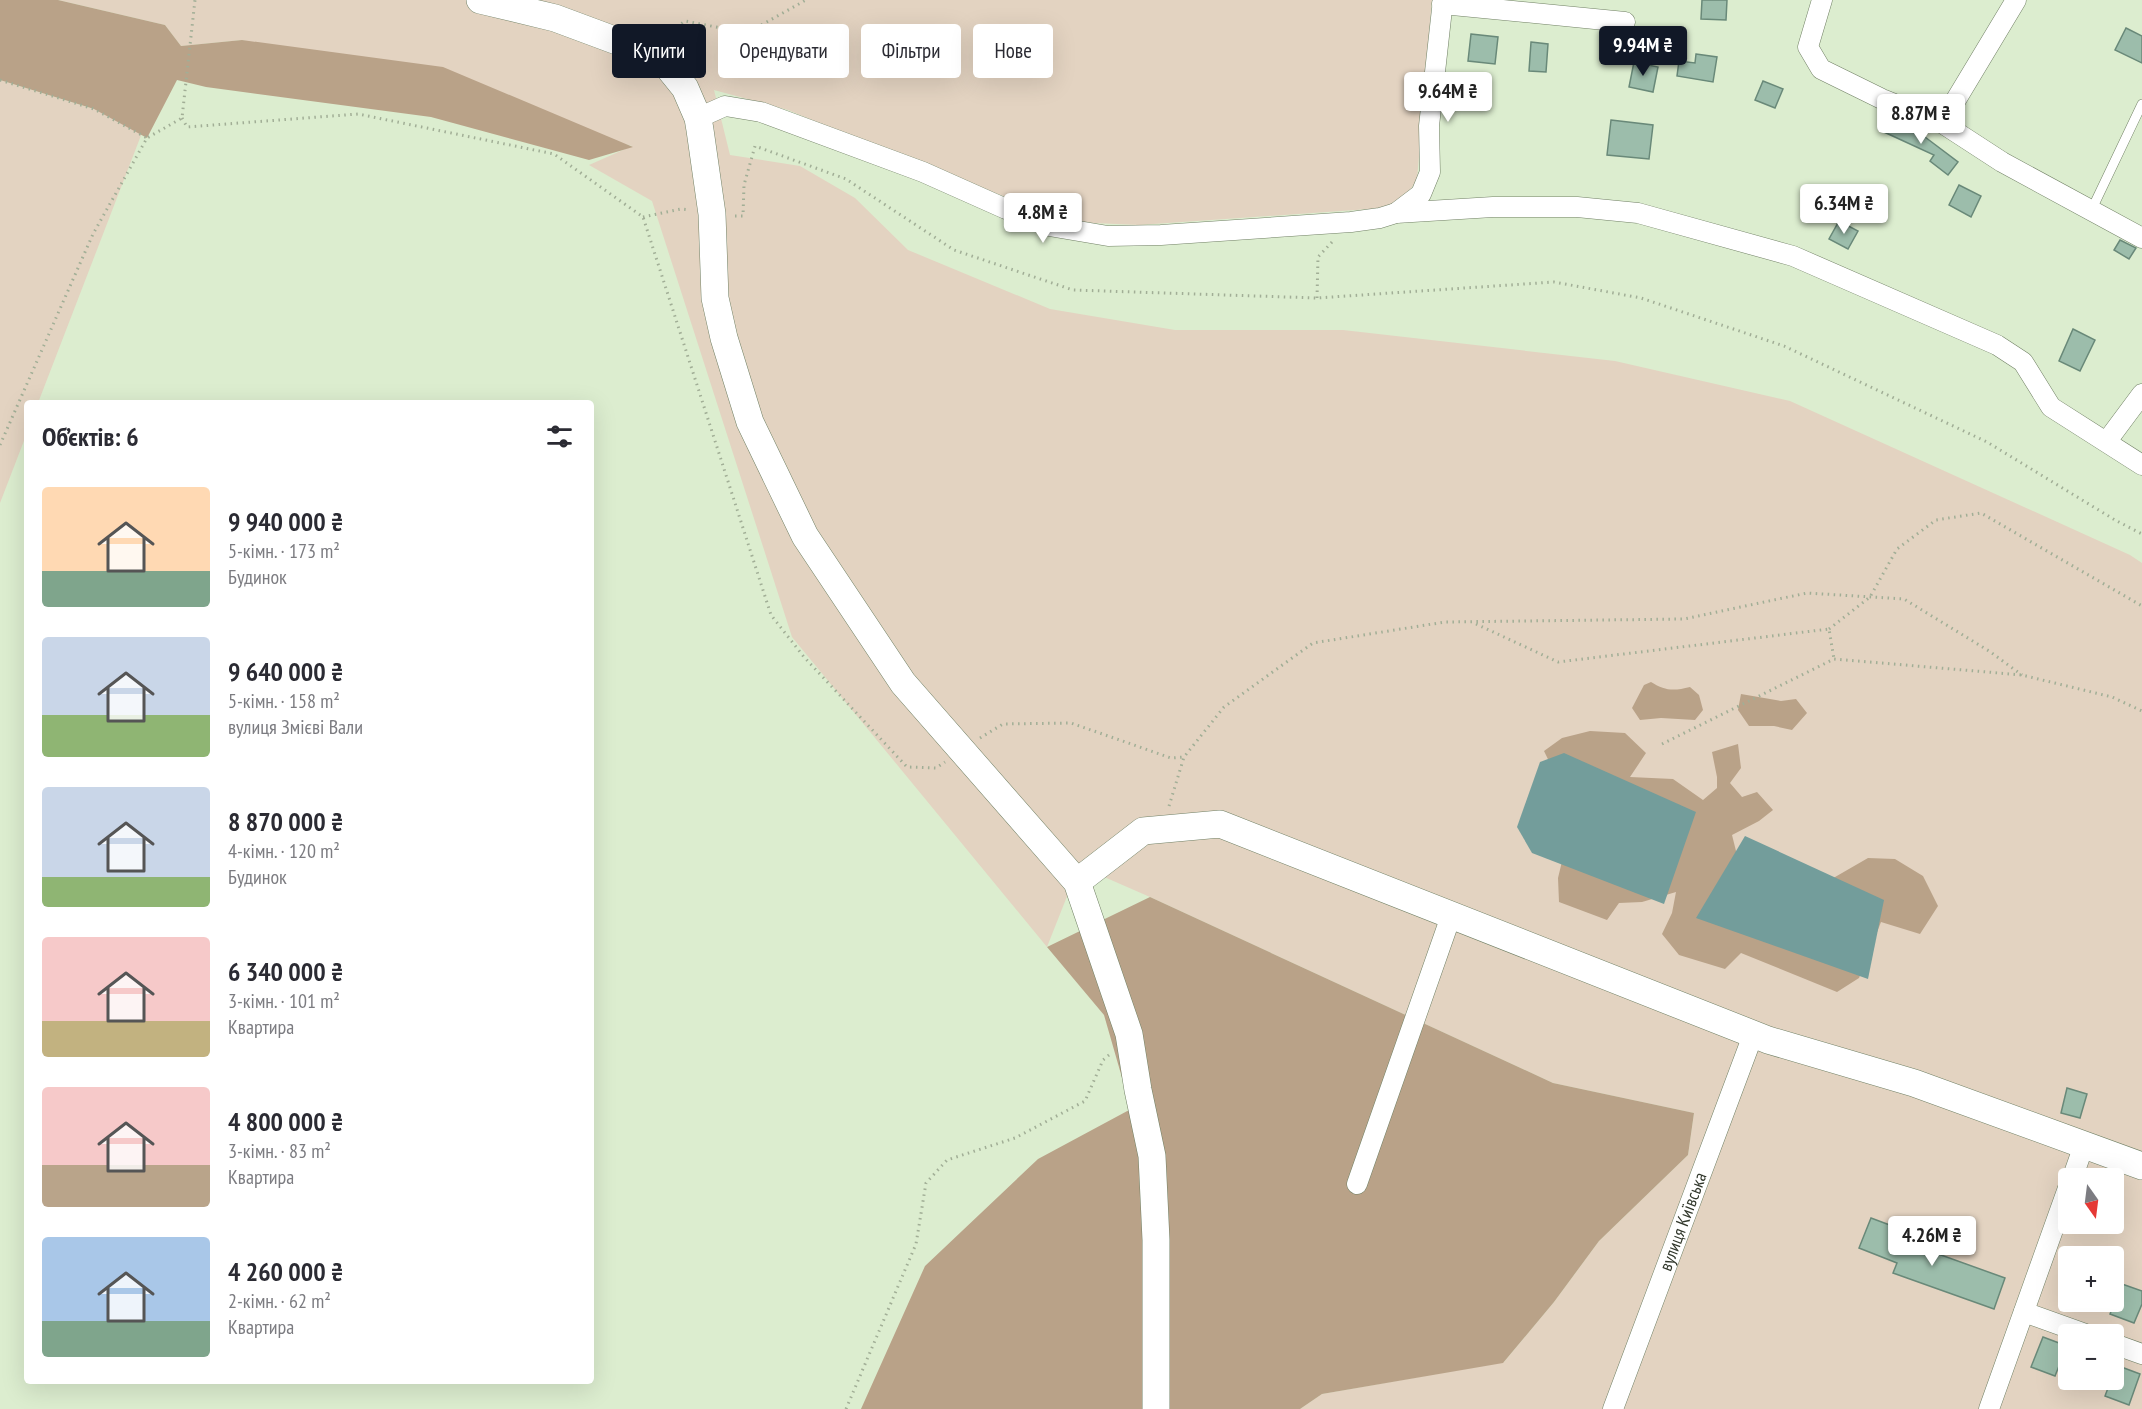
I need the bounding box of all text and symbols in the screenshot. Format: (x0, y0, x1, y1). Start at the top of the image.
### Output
chip: Купити (612, 24, 706, 78)
chip: Орендувати (718, 24, 849, 78)
chip: Фільтри (861, 24, 961, 78)
chip: Нове (973, 24, 1053, 78)
pin: 9.94M ₴ (1588, 26, 1698, 77)
text: 9.94M ₴ (1613, 32, 1673, 58)
pin: 9.64M ₴ (1393, 72, 1503, 123)
text: 9.64M ₴ (1418, 78, 1478, 104)
pin: 8.87M ₴ (1866, 94, 1976, 145)
text: 8.87M ₴ (1891, 100, 1951, 126)
pin: 6.34M ₴ (1789, 184, 1899, 235)
text: 6.34M ₴ (1814, 190, 1874, 216)
pin: 4.8M ₴ (994, 193, 1092, 244)
text: 4.8M ₴ (1018, 199, 1068, 225)
text: Об’єктів: 6 (42, 420, 139, 453)
icon: filters (543, 420, 576, 453)
text: 9 940 000 ₴ (228, 505, 343, 538)
icon: home (90, 511, 162, 583)
text: 5-кімн. · 173 m² (228, 538, 340, 564)
text: Будинок (228, 564, 287, 590)
text: 9 640 000 ₴ (228, 655, 343, 688)
icon: home (90, 661, 162, 733)
text: 5-кімн. · 158 m² (228, 688, 340, 714)
text: вулиця Змієві Вали (228, 714, 363, 740)
text: 8 870 000 ₴ (228, 805, 343, 838)
icon: home (90, 811, 162, 883)
text: 4-кімн. · 120 m² (228, 838, 340, 864)
text: Будинок (228, 864, 287, 890)
text: 6 340 000 ₴ (228, 955, 343, 988)
icon: home (90, 961, 162, 1033)
text: 3-кімн. · 101 m² (228, 988, 340, 1014)
text: Квартира (228, 1014, 294, 1040)
text: 4 800 000 ₴ (228, 1105, 343, 1138)
icon: home (90, 1111, 162, 1183)
text: 3-кімн. · 83 m² (228, 1138, 331, 1164)
text: Квартира (228, 1164, 294, 1190)
north arrow (2058, 1168, 2124, 1234)
map controls (2058, 1168, 2124, 1390)
street label: вулиця Київська (1654, 1169, 1712, 1274)
pin: 4.26M ₴ (1877, 1216, 1987, 1267)
text: 4.26M ₴ (1902, 1222, 1962, 1248)
button: + (2058, 1246, 2124, 1312)
text: 4 260 000 ₴ (228, 1255, 343, 1288)
icon: home (90, 1261, 162, 1333)
text: 2-кімн. · 62 m² (228, 1288, 331, 1314)
text: Квартира (228, 1314, 294, 1340)
button: − (2058, 1324, 2124, 1390)

